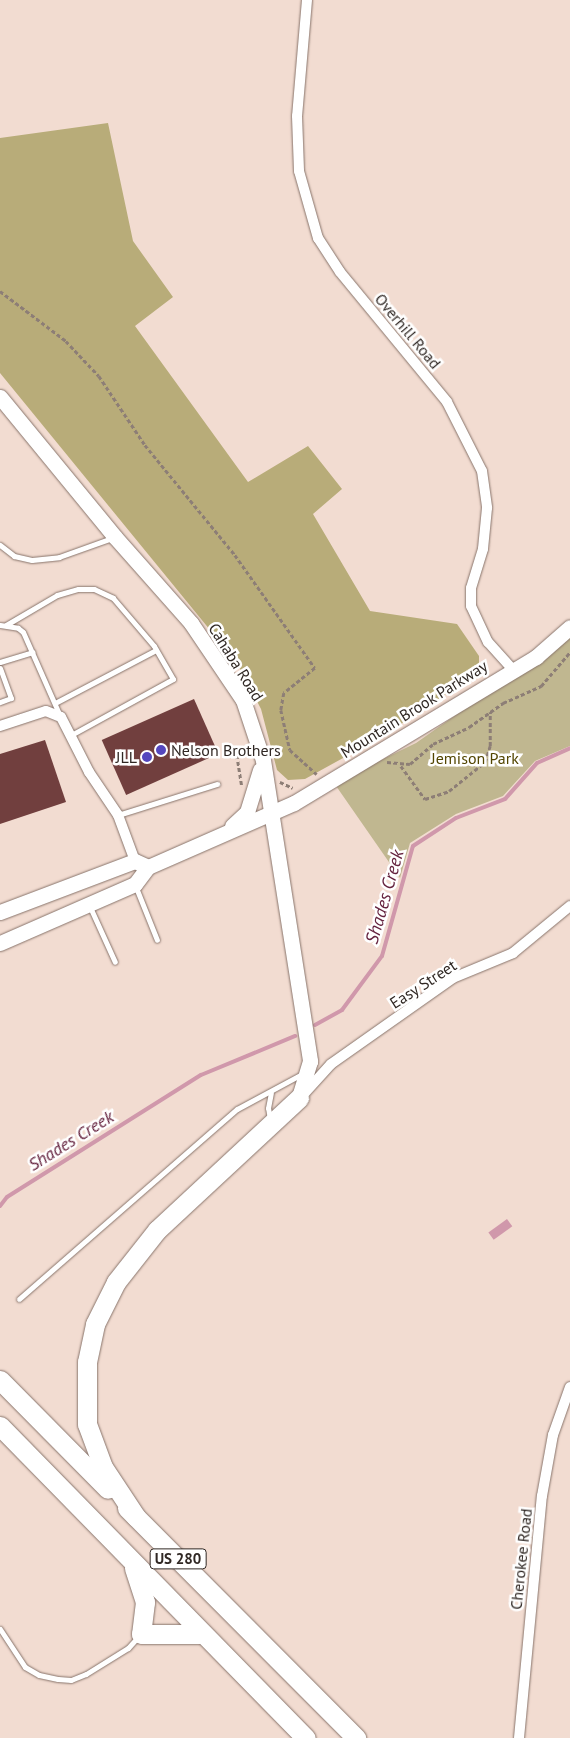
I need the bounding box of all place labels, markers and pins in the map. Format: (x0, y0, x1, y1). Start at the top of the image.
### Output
place label: Nelson Brothers (171, 740, 281, 760)
marker: Nelson Brothers (155, 744, 167, 756)
place label: JLL (116, 747, 137, 767)
marker: JLL (141, 751, 153, 763)

